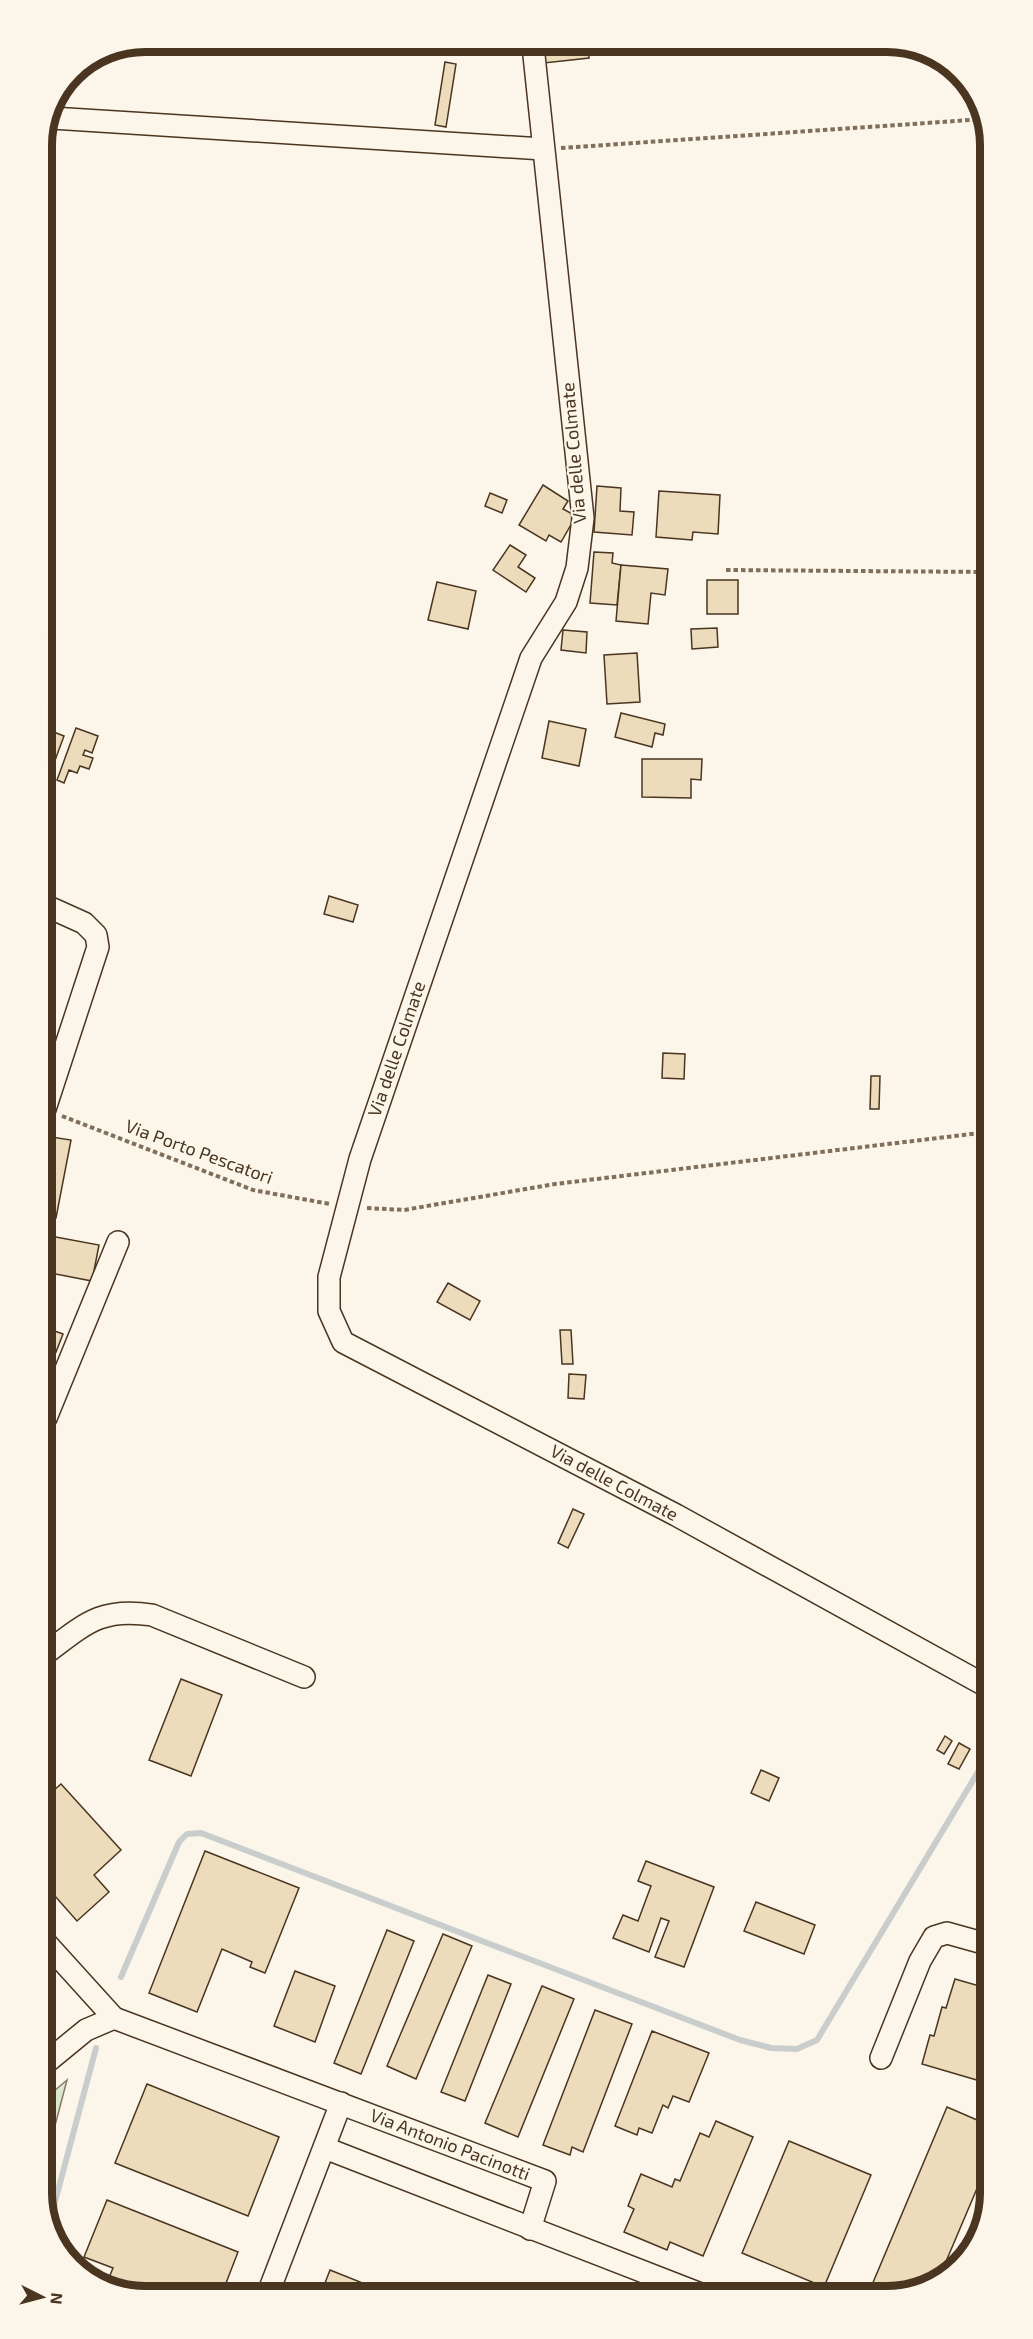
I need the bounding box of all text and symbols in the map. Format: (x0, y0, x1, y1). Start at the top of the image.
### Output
street label: Via delle Colmate (556, 382, 590, 525)
street label: Via delle Colmate (363, 978, 430, 1119)
street label: Via Porto Pescatori (123, 1114, 276, 1188)
street label: Via delle Colmate (547, 1439, 682, 1525)
street label: Via Antonio Pacinotti (367, 2103, 533, 2185)
north arrow (12, 2267, 72, 2327)
text: N (47, 2292, 67, 2305)

